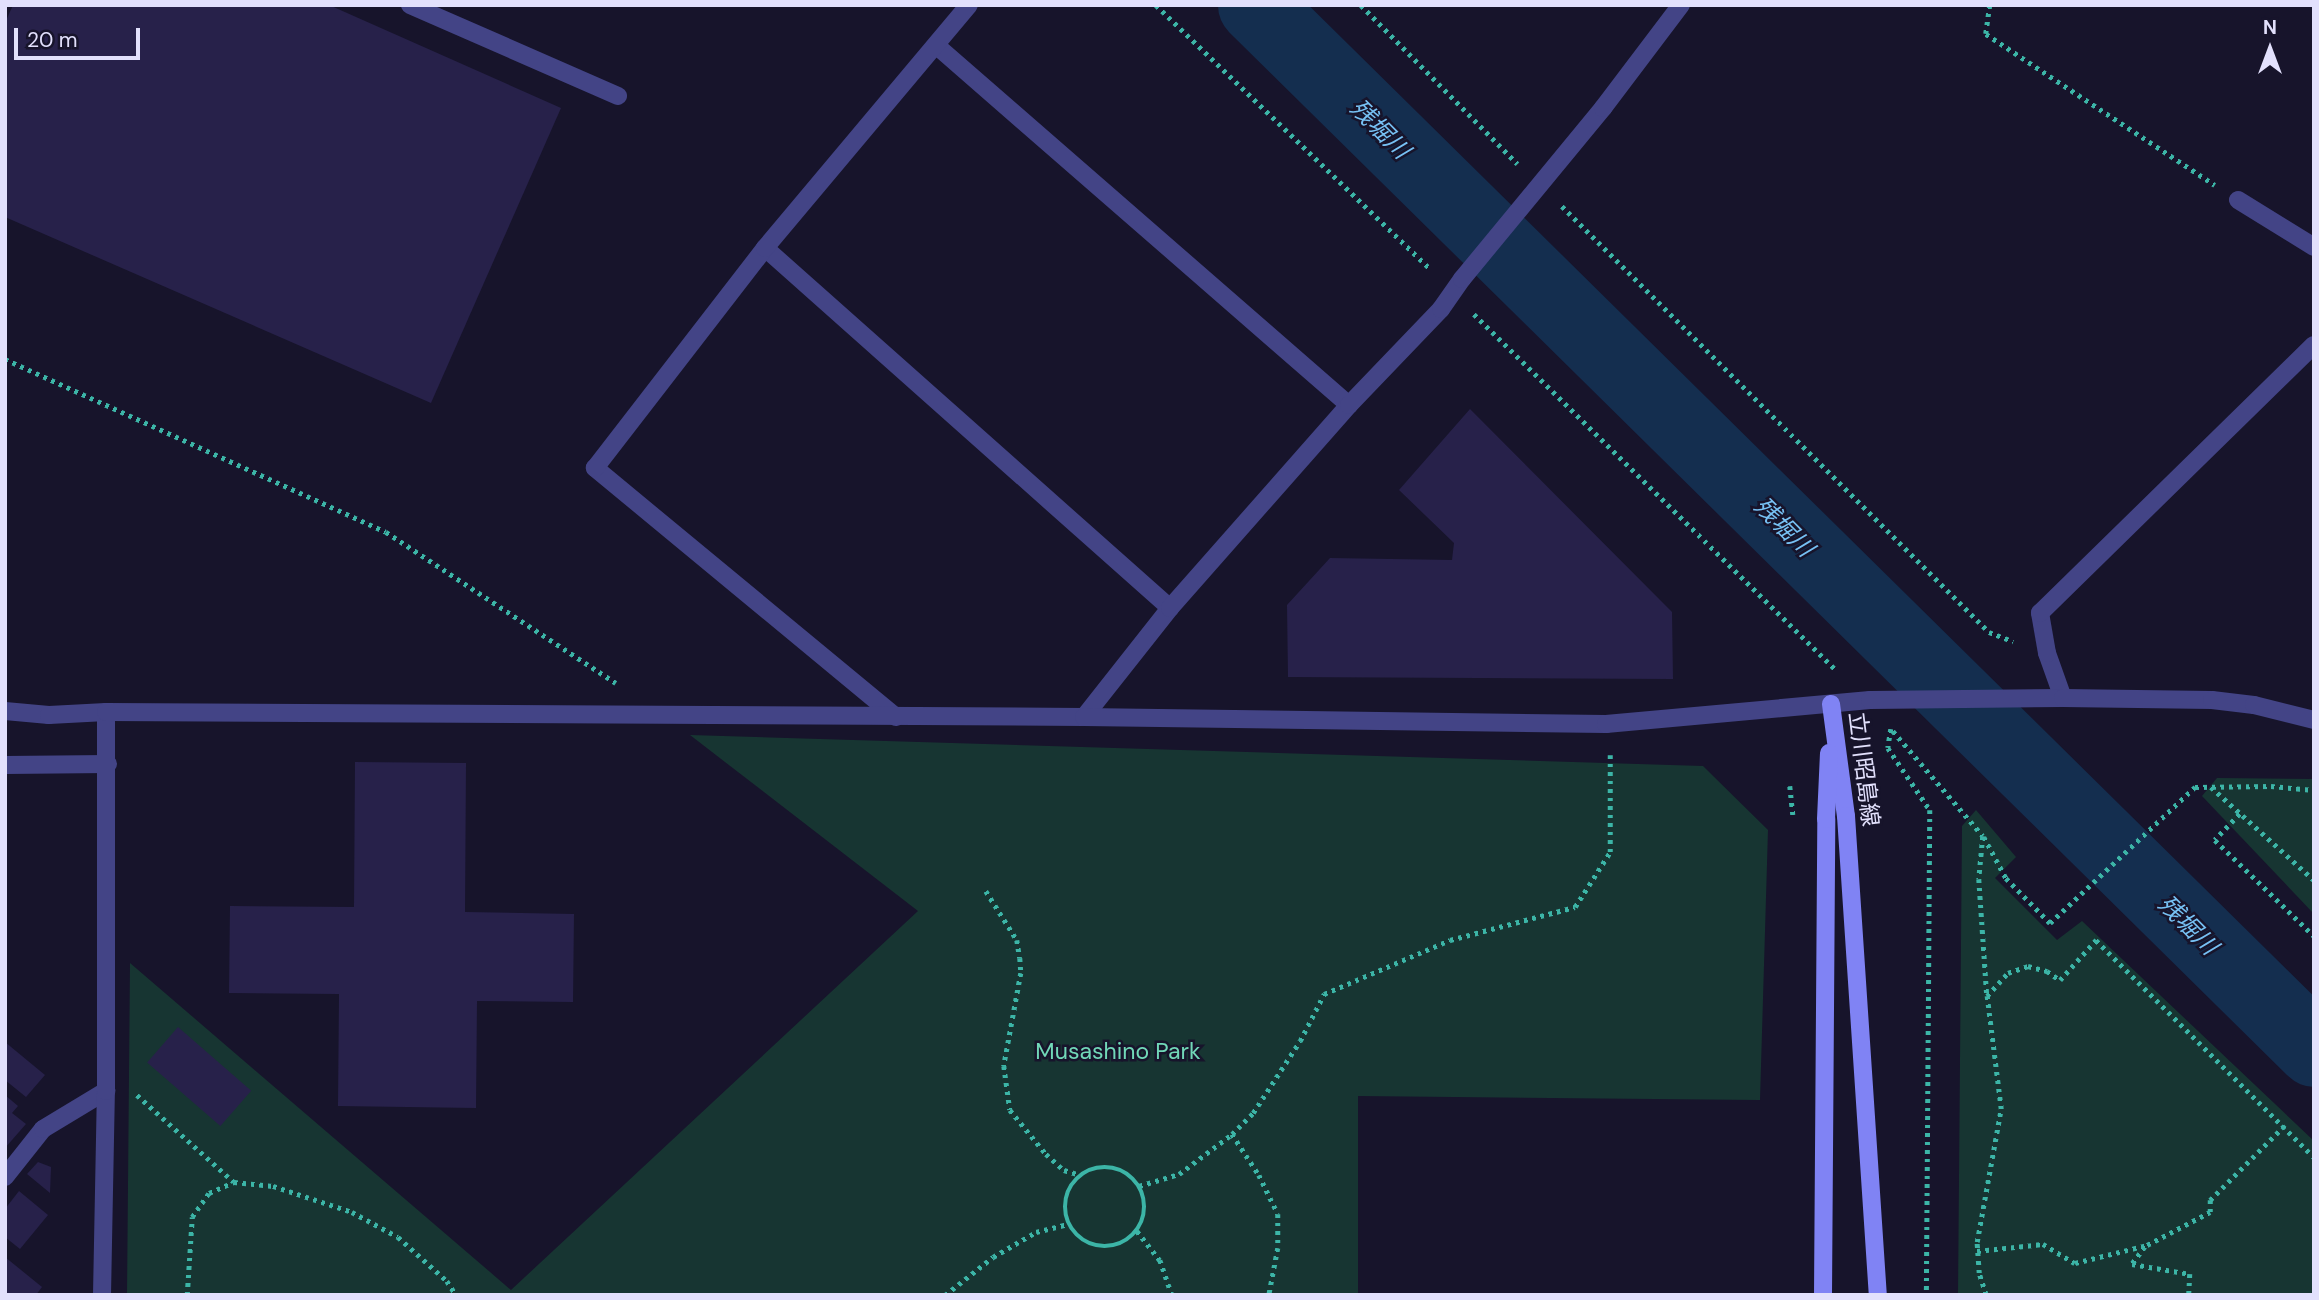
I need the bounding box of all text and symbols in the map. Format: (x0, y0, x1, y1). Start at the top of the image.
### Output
scale bar (18, 14, 144, 58)
north arrow (2235, 14, 2305, 84)
text: N (2263, 15, 2277, 40)
text: 20 m (27, 26, 78, 54)
water label: 残堀川 (1344, 93, 1416, 165)
water label: 残堀川 (1748, 491, 1820, 563)
street label: 立川昭島線 (1843, 710, 1885, 828)
water label: 残堀川 (2152, 889, 2224, 961)
park label: Musashino Park (1035, 1037, 1201, 1065)

